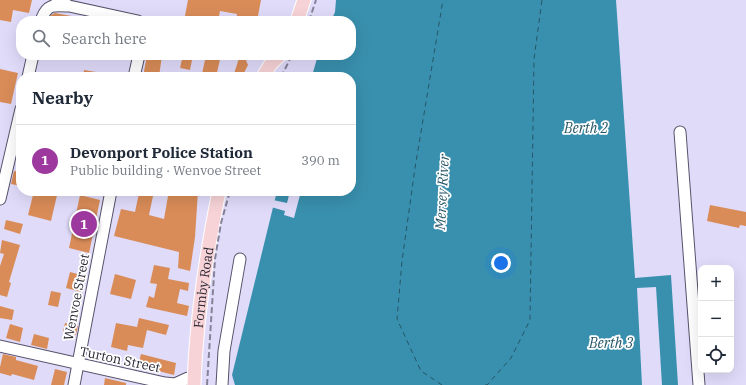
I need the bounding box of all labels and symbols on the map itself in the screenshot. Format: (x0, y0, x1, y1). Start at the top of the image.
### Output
water label: Berth 2 (563, 119, 608, 137)
water label: Mersey River (431, 153, 453, 231)
pin: 1 (71, 209, 97, 239)
street label: Formby Road (190, 246, 217, 329)
street label: Wenvoe Street (60, 252, 93, 342)
your location (491, 253, 511, 273)
water label: Berth 3 (588, 334, 633, 352)
street label: Turton Street (78, 343, 162, 376)

